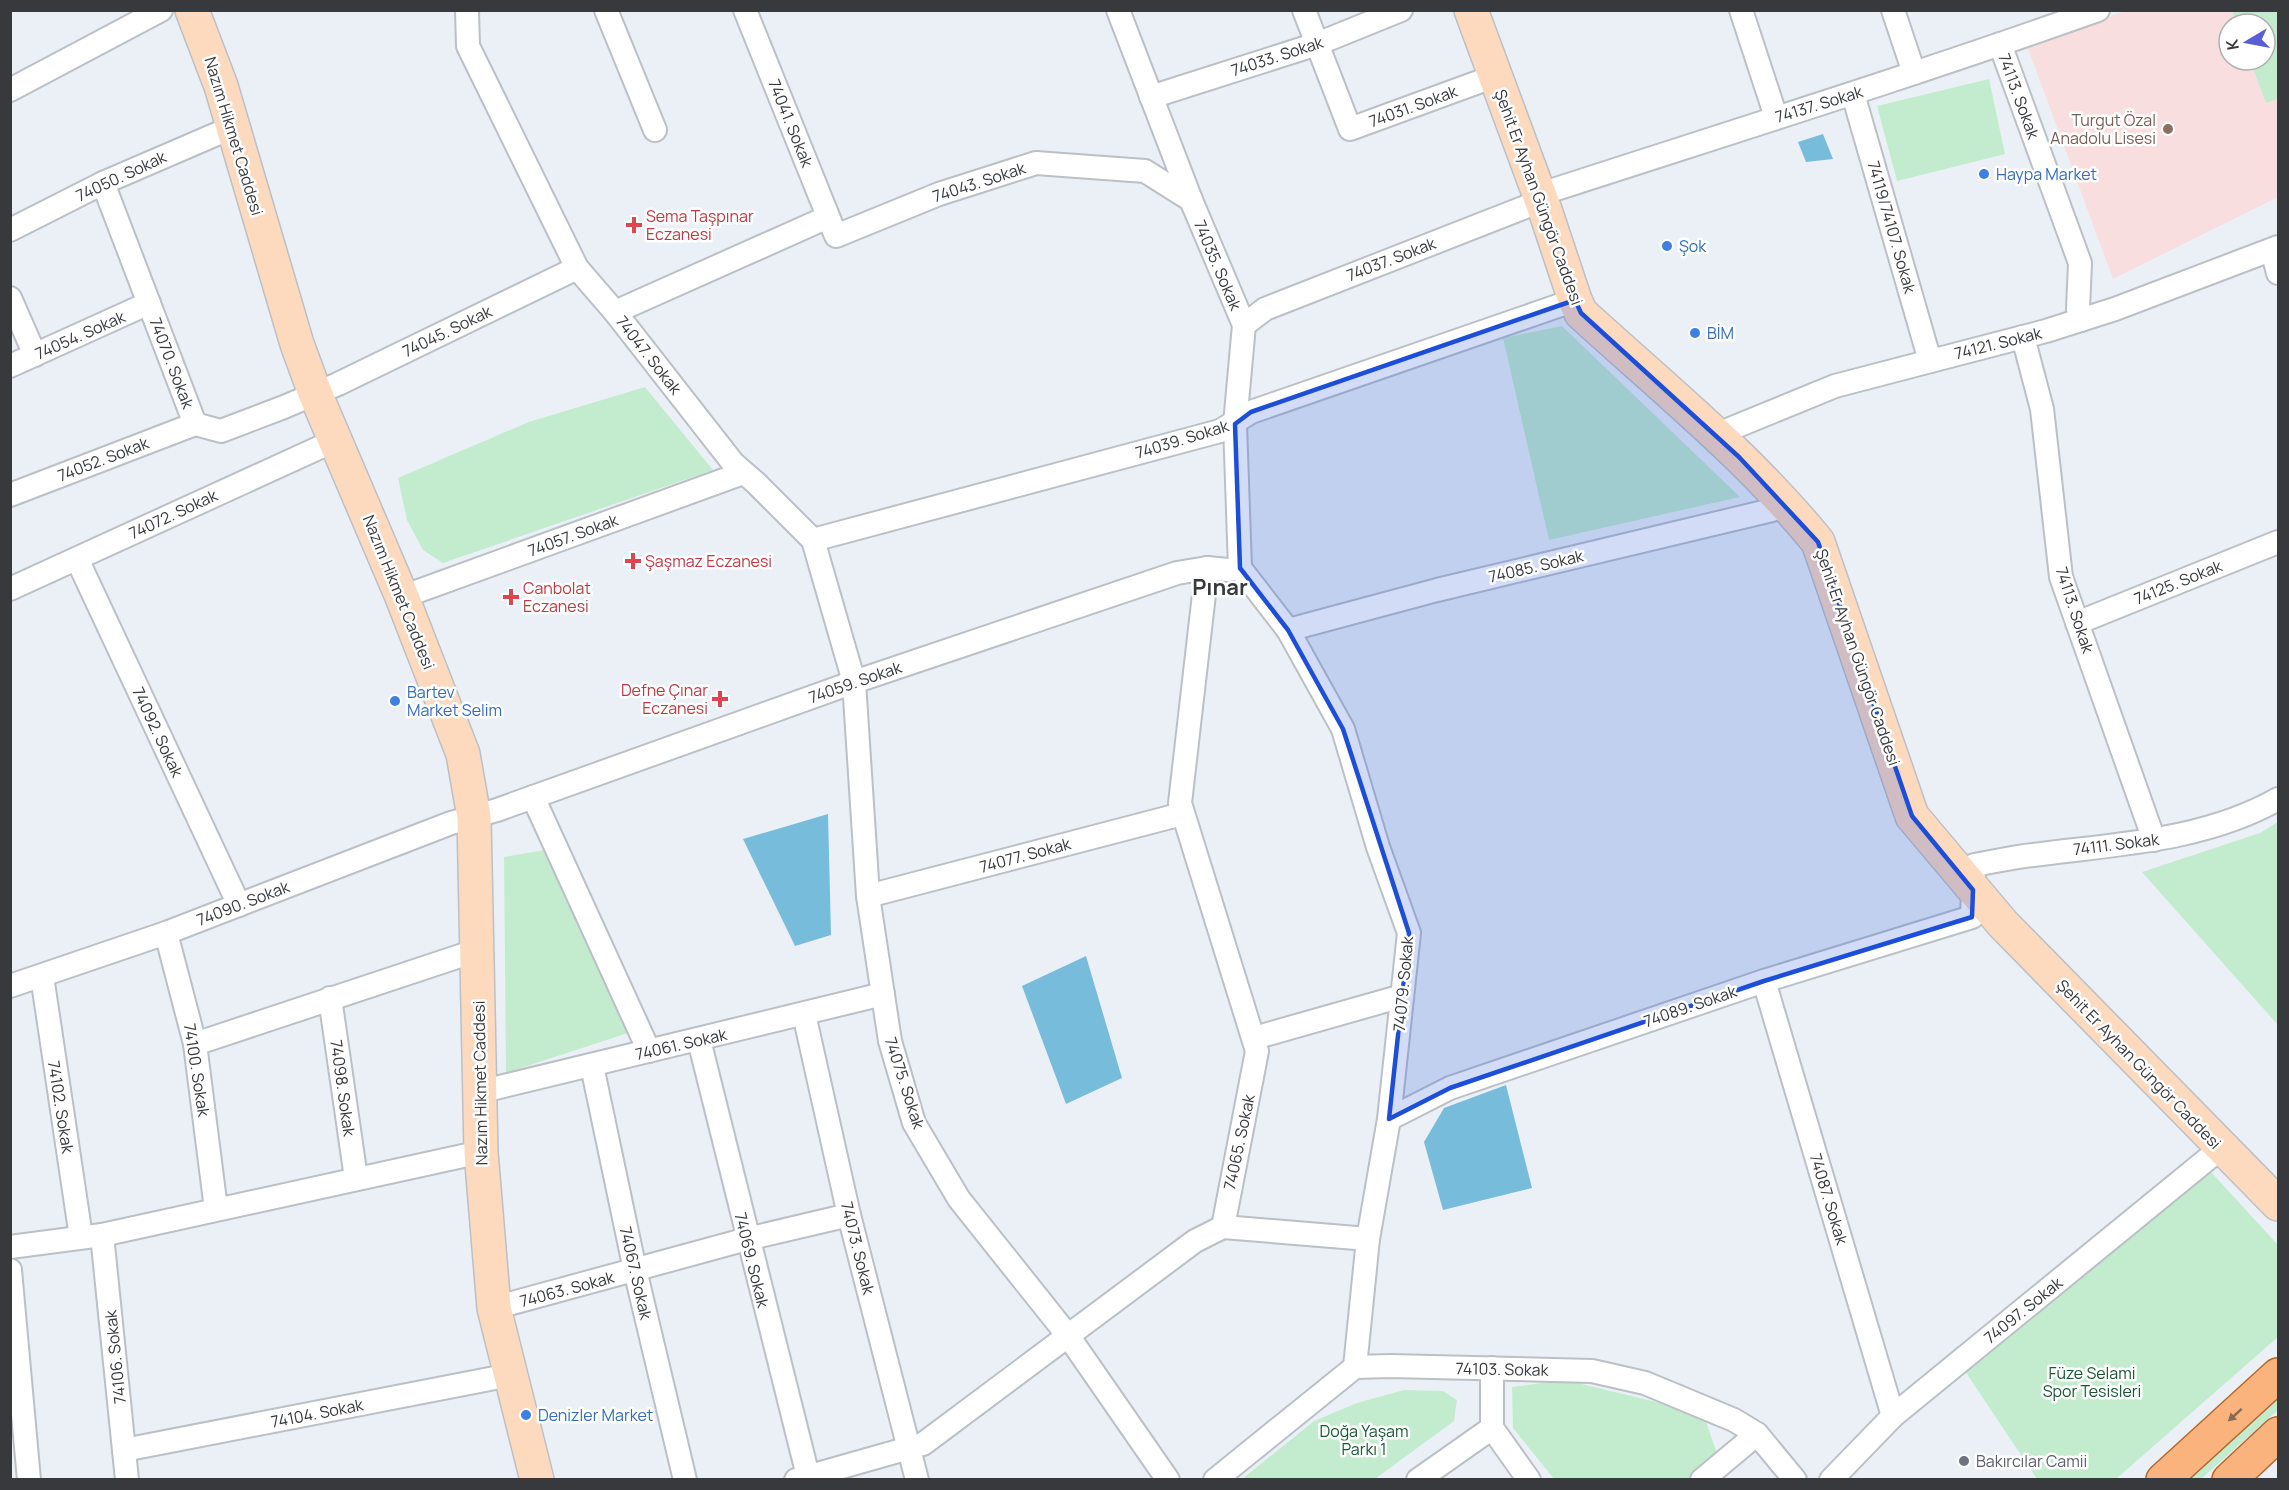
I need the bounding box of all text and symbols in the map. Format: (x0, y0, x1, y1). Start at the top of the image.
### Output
north arrow (2217, 12, 2277, 72)
street label: 74033. Sokak (1228, 30, 1327, 81)
text: K (2220, 37, 2244, 52)
street label: 74113. Sokak (1993, 50, 2045, 143)
street label: Nazım Hikmet Caddesi (199, 54, 269, 218)
street label: 74041. Sokak (763, 76, 819, 171)
street label: 74031. Sokak (1366, 80, 1461, 132)
street label: 74137. Sokak (1773, 80, 1866, 128)
street label: Şehit Er Ayhan Güngör Caddesi (1490, 86, 1588, 308)
place label: Turgut Özal Anadolu Lisesi (2050, 109, 2156, 149)
marker: Turgut Özal Anadolu Lisesi (2161, 122, 2175, 136)
street label: 74050. Sokak (72, 145, 171, 206)
street label: 74043. Sokak (930, 156, 1029, 207)
street label: 74119/74107. Sokak (1863, 158, 1922, 297)
place label: Haypa Market (1996, 163, 2097, 185)
marker: Haypa Market (1977, 167, 1991, 181)
place label: Sema Taşpınar Eczanesi (646, 205, 754, 245)
street label: 74035. Sokak (1189, 217, 1247, 314)
marker: Sema Taşpınar Eczanesi (627, 218, 641, 232)
street label: 74037. Sokak (1343, 232, 1440, 286)
place label: Şok (1679, 235, 1707, 257)
marker: Şok (1660, 239, 1674, 253)
street label: 74045. Sokak (399, 299, 496, 362)
street label: 74054. Sokak (32, 305, 129, 365)
street label: 74047. Sokak (611, 311, 687, 400)
street label: 74070. Sokak (145, 314, 200, 413)
street label: 74121. Sokak (1952, 321, 2045, 364)
place label: BİM (1707, 322, 1734, 344)
marker: BİM (1688, 326, 1702, 340)
street label: 74039. Sokak (1133, 414, 1232, 464)
street label: 74052. Sokak (54, 431, 153, 486)
street label: 74072. Sokak (125, 483, 222, 544)
street label: 74057. Sokak (525, 508, 622, 561)
street label: Nazım Hikmet Caddesi (358, 512, 440, 672)
street label: 74085. Sokak (1487, 544, 1586, 588)
street label: Şehit Er Ayhan Güngör Caddesi (1810, 546, 1906, 768)
place label: Şaşmaz Eczanesi (645, 550, 772, 572)
marker: Şaşmaz Eczanesi (626, 554, 640, 568)
street label: 74125. Sokak (2131, 554, 2226, 610)
street label: 74113. Sokak (2051, 564, 2100, 657)
district label: Pınar (1192, 572, 1248, 602)
place label: Canbolat Eczanesi (523, 577, 591, 617)
marker: Canbolat Eczanesi (504, 590, 518, 604)
street label: 74059. Sokak (806, 656, 905, 708)
place label: Defne Çınar Eczanesi (621, 679, 708, 719)
place label: Bartev Market Selim (407, 681, 502, 721)
street label: 74092. Sokak (128, 683, 189, 782)
marker: Defne Çınar Eczanesi (713, 692, 727, 706)
marker: Bartev Market Selim (388, 694, 402, 708)
street label: 74111. Sokak (2072, 828, 2161, 860)
street label: 74077. Sokak (977, 832, 1074, 878)
street label: 74090. Sokak (193, 875, 293, 931)
street label: 74079. Sokak (1388, 934, 1418, 1033)
street label: Şehit Er Ayhan Güngör Caddesi (2052, 974, 2226, 1154)
street label: 74089. Sokak (1641, 979, 1740, 1032)
street label: Nazım Hikmet Caddesi (468, 1000, 492, 1166)
street label: 74100. Sokak (179, 1022, 215, 1119)
street label: 74061. Sokak (633, 1023, 730, 1065)
street label: 74075. Sokak (880, 1034, 930, 1133)
street label: 74098. Sokak (325, 1038, 361, 1139)
street label: 74102. Sokak (43, 1059, 79, 1156)
street label: 74065. Sokak (1218, 1091, 1260, 1192)
street label: 74087. Sokak (1805, 1151, 1854, 1248)
street label: 74073. Sokak (836, 1199, 880, 1298)
street label: 74069. Sokak (730, 1210, 775, 1311)
street label: 74067. Sokak (615, 1224, 658, 1323)
street label: 74063. Sokak (517, 1266, 618, 1312)
street label: 74097. Sokak (1979, 1271, 2068, 1348)
street label: 74106. Sokak (99, 1308, 131, 1405)
street label: 74103. Sokak (1455, 1357, 1550, 1381)
park label: Füze Selami Spor Tesisleri (2043, 1362, 2141, 1402)
street label: 74104. Sokak (269, 1393, 366, 1433)
place label: Denizler Market (538, 1404, 653, 1426)
marker: Denizler Market (519, 1408, 533, 1422)
one-way arrow (2228, 1408, 2243, 1422)
park label: Doğa Yaşam Parkı 1 (1319, 1420, 1409, 1460)
place label: Bakırcılar Camii (1976, 1450, 2087, 1472)
marker: Bakırcılar Camii (1957, 1454, 1971, 1468)

